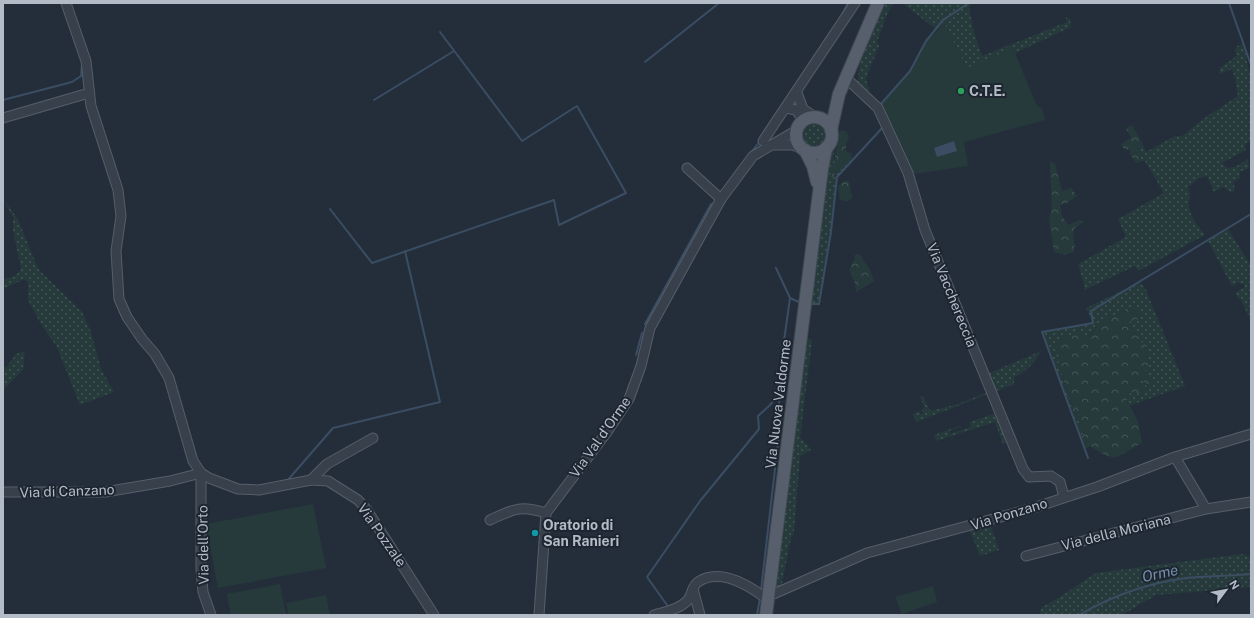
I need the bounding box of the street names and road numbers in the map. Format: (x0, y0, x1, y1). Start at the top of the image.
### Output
street label: Via Vacchereccia (924, 241, 980, 349)
street label: Via Nuova Valdorme (762, 338, 794, 470)
street label: Via Val d'Orme (566, 393, 634, 481)
street label: Via di Canzano (19, 481, 115, 501)
street label: Via Ponzano (969, 495, 1049, 533)
street label: Via Pozzale (354, 500, 410, 570)
street label: Via dell'Orto (194, 505, 212, 585)
street label: Via della Moriana (1060, 511, 1172, 553)

